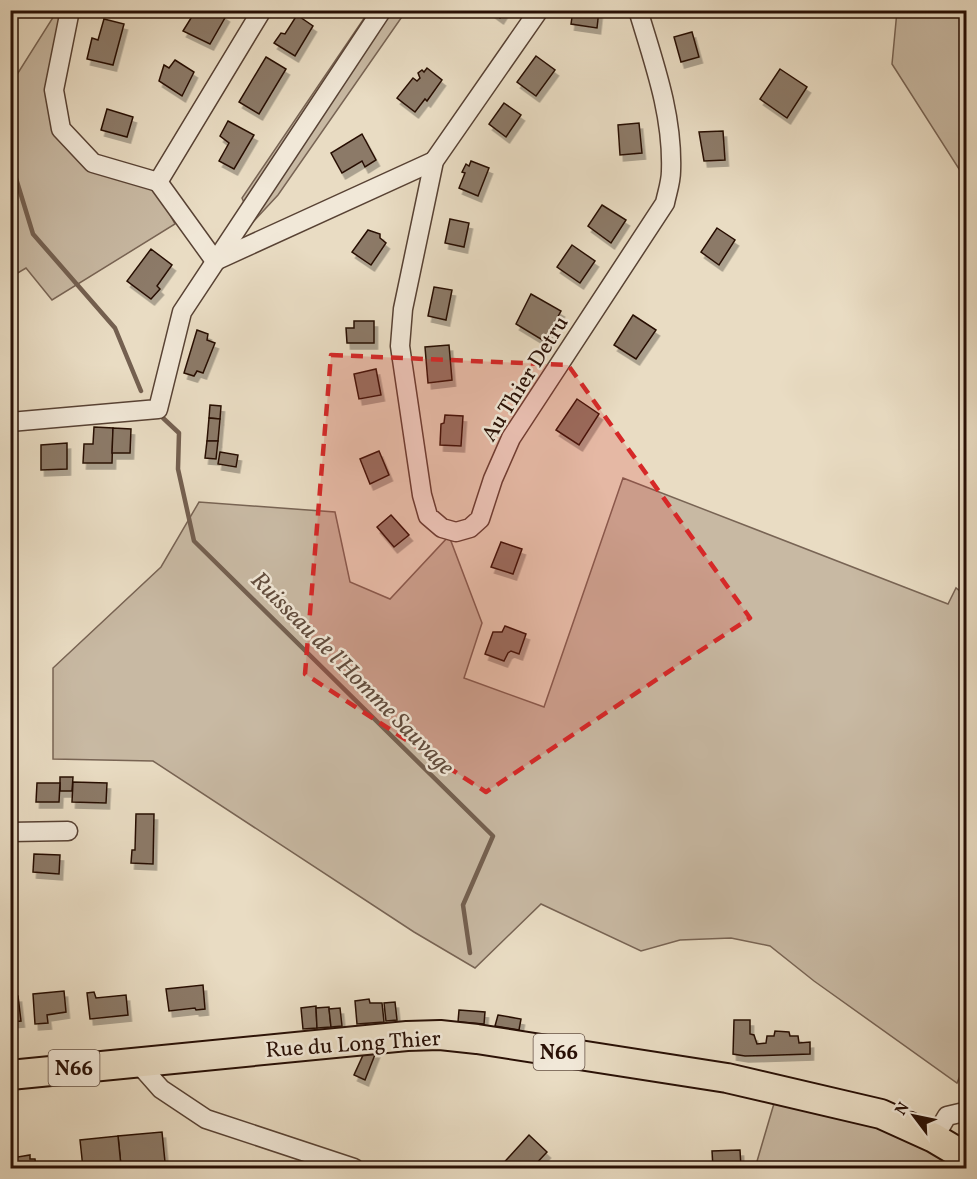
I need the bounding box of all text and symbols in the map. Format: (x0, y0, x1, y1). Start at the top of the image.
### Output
street label: Au Thier Detru (475, 310, 577, 448)
water label: Ruisseau de l'Homme Sauvage (242, 565, 461, 784)
street label: Rue du Long Thier (265, 1024, 442, 1067)
road number: N66 (534, 1034, 584, 1070)
road number: N66 (48, 1050, 100, 1086)
north arrow (884, 1086, 944, 1146)
text: N (891, 1098, 916, 1120)

